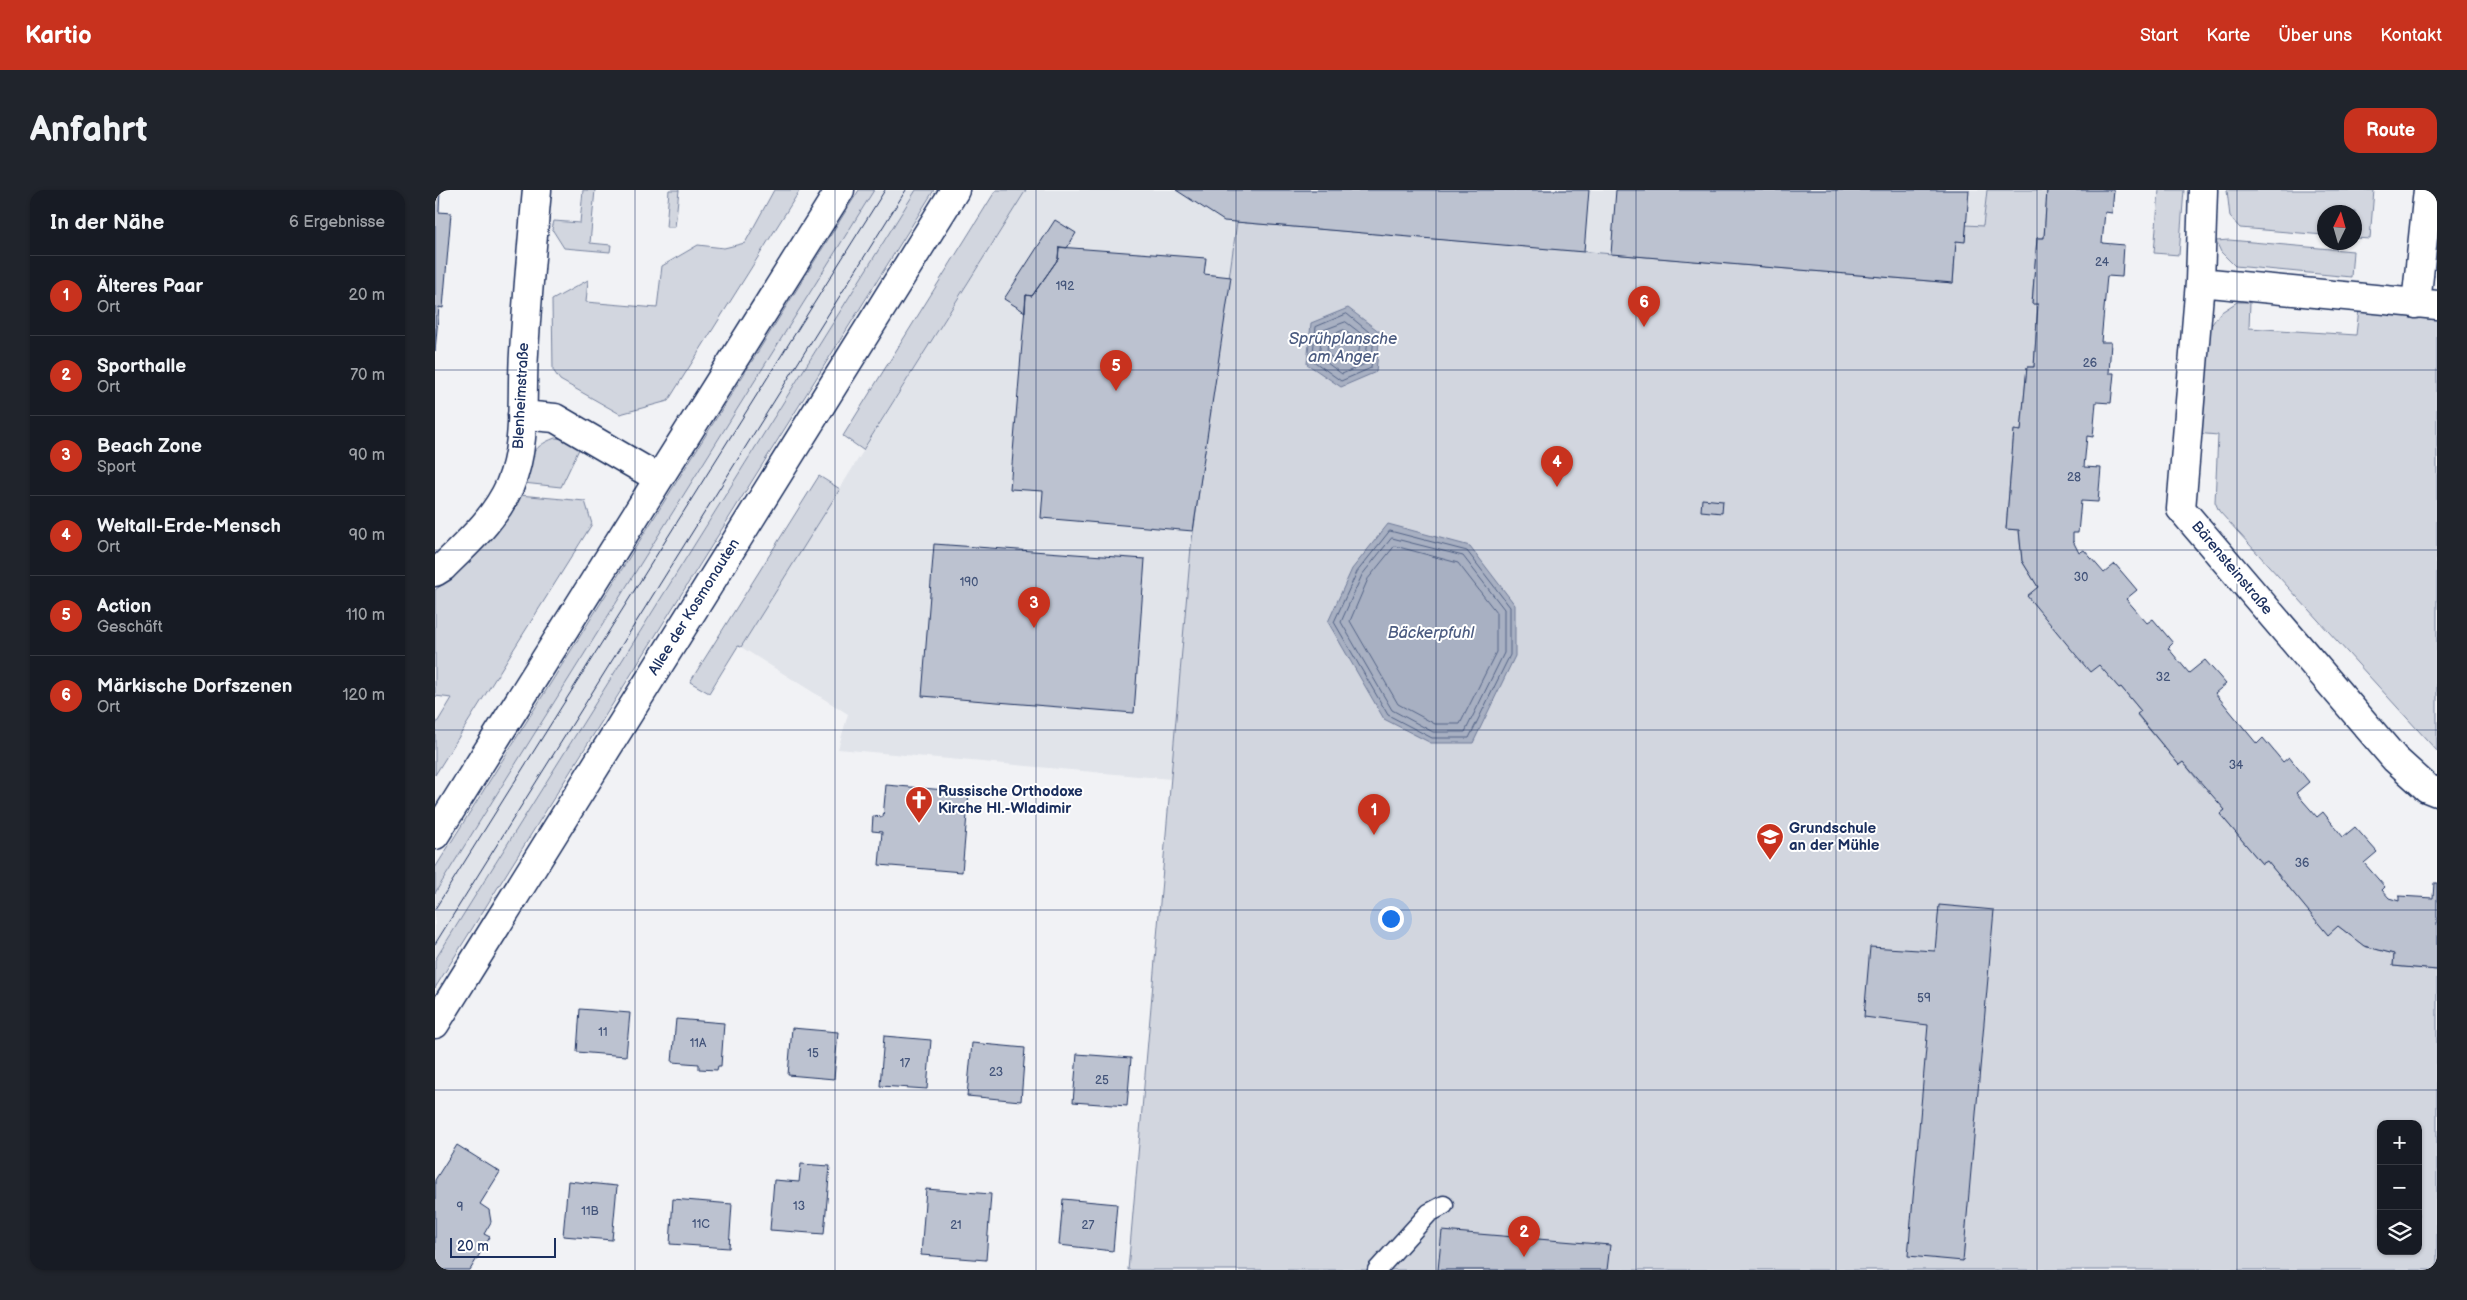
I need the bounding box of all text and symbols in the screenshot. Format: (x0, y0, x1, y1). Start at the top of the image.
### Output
text: Kartio (25, 21, 92, 50)
text: Start (2140, 25, 2178, 46)
text: Karte (2206, 25, 2250, 46)
text: Über uns (2278, 25, 2352, 46)
text: Kontakt (2380, 25, 2442, 46)
button: Route (2344, 108, 2437, 153)
text: Anfahrt (30, 109, 148, 152)
north arrow (2317, 205, 2362, 250)
text: In der Nähe (50, 210, 164, 235)
text: 6 Ergebnisse (289, 213, 385, 232)
house number: 24 (2095, 255, 2110, 270)
text: Älteres Paar (97, 275, 203, 298)
house number: 192 (1056, 279, 1074, 294)
text: 1 (63, 286, 69, 305)
text: 20 m (349, 286, 385, 305)
pin: 6 (1628, 286, 1660, 327)
text: Ort (97, 298, 120, 317)
water label: Sprühplansche am Anger (1289, 330, 1397, 367)
street label: Blenheimstraße (509, 342, 533, 450)
pin: 5 (1100, 350, 1132, 391)
text: Sporthalle (97, 355, 186, 378)
house number: 26 (2083, 356, 2097, 371)
text: 2 (61, 366, 71, 385)
text: 70 m (350, 366, 385, 385)
text: Ort (97, 378, 120, 397)
text: Beach Zone (97, 435, 202, 458)
text: 3 (61, 446, 71, 465)
text: 90 m (349, 446, 385, 465)
pin: 4 (1541, 446, 1573, 487)
text: Sport (97, 458, 136, 477)
house number: 28 (2067, 470, 2081, 485)
text: Weltall-Erde-Mensch (97, 515, 281, 538)
street label: Bärensteinstraße (2187, 517, 2277, 619)
text: 4 (61, 526, 71, 545)
text: 90 m (349, 526, 385, 545)
street label: Allee der Kosmonauten (644, 535, 744, 679)
text: Ort (97, 538, 120, 557)
house number: 30 (2074, 570, 2088, 585)
house number: 190 (960, 575, 978, 590)
pin: 3 (1018, 587, 1050, 628)
text: Action (97, 595, 151, 618)
text: 5 (61, 606, 71, 625)
text: 110 m (346, 606, 385, 625)
text: Geschäft (97, 618, 163, 637)
water label: Bäckerpfuhl (1388, 624, 1475, 643)
house number: 32 (2156, 670, 2170, 685)
text: Märkische Dorfszenen (97, 675, 292, 698)
text: 6 (61, 686, 71, 705)
text: 120 m (342, 686, 385, 705)
text: Ort (97, 698, 120, 717)
house number: 34 (2229, 758, 2244, 773)
place label: Russische Orthodoxe Kirche Hl.-Wladimir (938, 782, 1083, 818)
church icon: Russische Orthodoxe Kirche Hl.-Wladimir (904, 785, 934, 824)
pin: 1 (1358, 794, 1390, 835)
place label: Grundschule an der Mühle (1789, 819, 1880, 855)
school or university icon: Grundschule an der Mühle (1755, 822, 1785, 861)
house number: 36 (2295, 856, 2309, 871)
your location (1378, 906, 1404, 932)
house number: 59 (1917, 991, 1931, 1006)
house number: 11 (598, 1025, 608, 1040)
house number: 11A (690, 1036, 707, 1051)
house number: 15 (807, 1046, 819, 1061)
house number: 17 (900, 1056, 910, 1071)
house number: 23 (989, 1065, 1003, 1080)
house number: 25 (1095, 1073, 1109, 1088)
map controls (2377, 1120, 2422, 1255)
button: + (2377, 1120, 2422, 1165)
button: − (2377, 1165, 2422, 1210)
house number: 13 (793, 1199, 805, 1214)
house number: 9 (457, 1200, 464, 1215)
house number: 11B (581, 1204, 599, 1219)
button: layers (2377, 1210, 2422, 1255)
pin: 2 (1508, 1216, 1540, 1257)
house number: 11C (692, 1217, 710, 1232)
house number: 21 (950, 1218, 962, 1233)
house number: 27 (1082, 1218, 1095, 1233)
scale bar (450, 1235, 556, 1258)
text: 20 m (457, 1238, 489, 1255)

